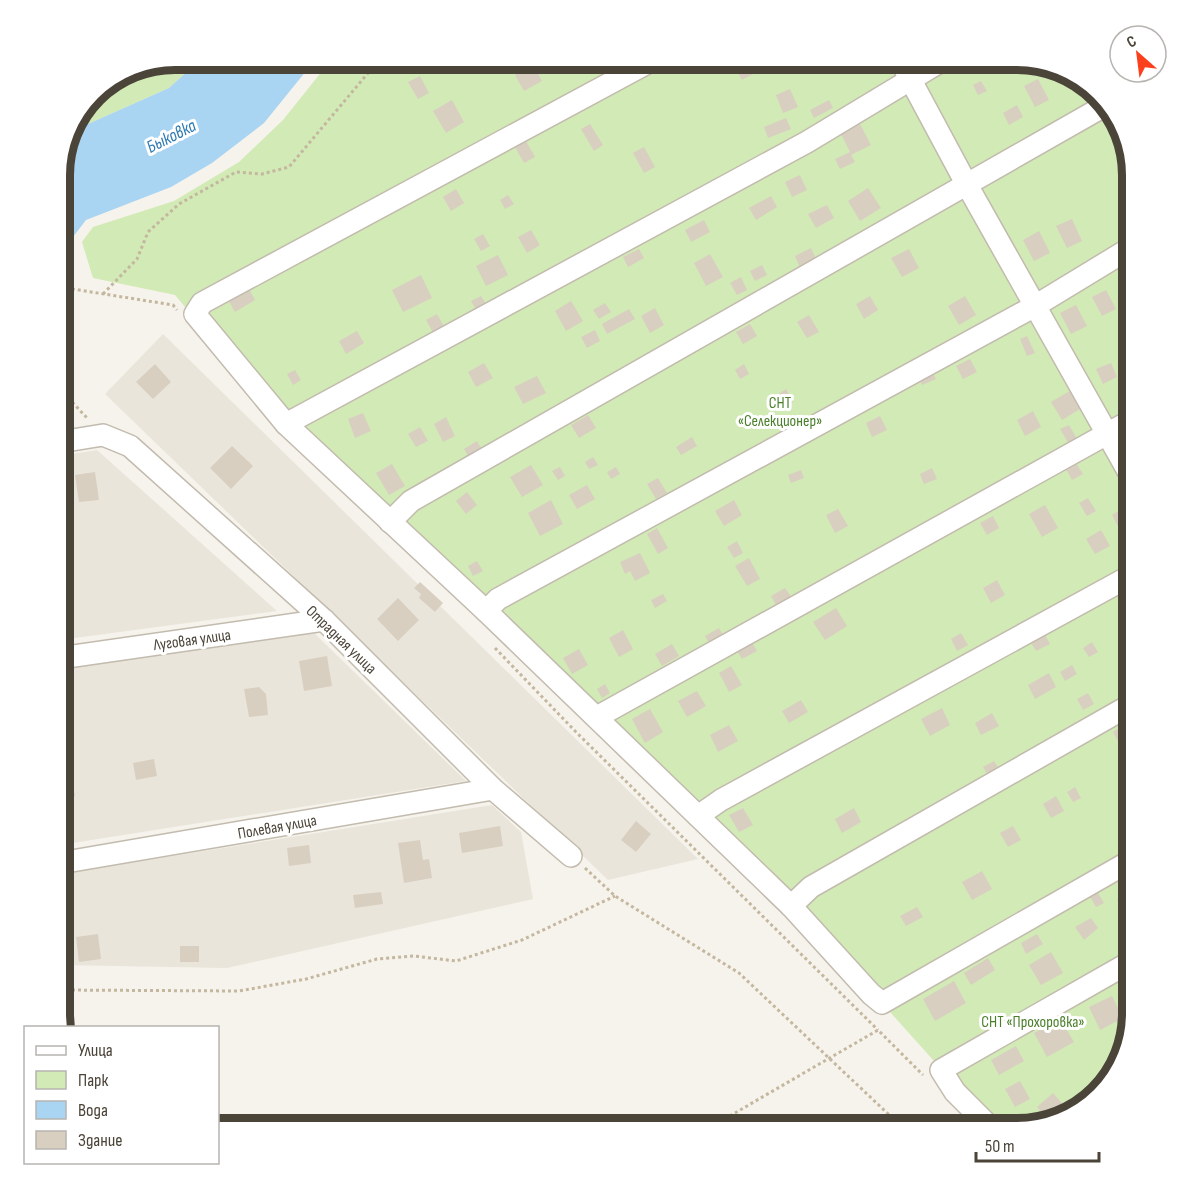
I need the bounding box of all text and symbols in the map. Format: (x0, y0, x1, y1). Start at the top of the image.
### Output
north arrow (1108, 24, 1168, 84)
text: С (1124, 32, 1140, 52)
water label: Быковка (143, 115, 200, 158)
park label: СНТ «Селекционер» (738, 394, 822, 431)
street label: Отрадная улица (302, 602, 380, 678)
street label: Луговая улица (151, 626, 232, 655)
street label: Полевая улица (236, 811, 318, 844)
park label: СНТ «Прохоровка» (981, 1013, 1085, 1032)
legend (24, 1026, 219, 1164)
text: Улица (78, 1040, 113, 1061)
text: Парк (78, 1070, 109, 1091)
text: Вода (78, 1100, 108, 1121)
scale bar (976, 1125, 1099, 1163)
text: Здание (78, 1130, 123, 1151)
text: 50 m (985, 1136, 1015, 1157)

